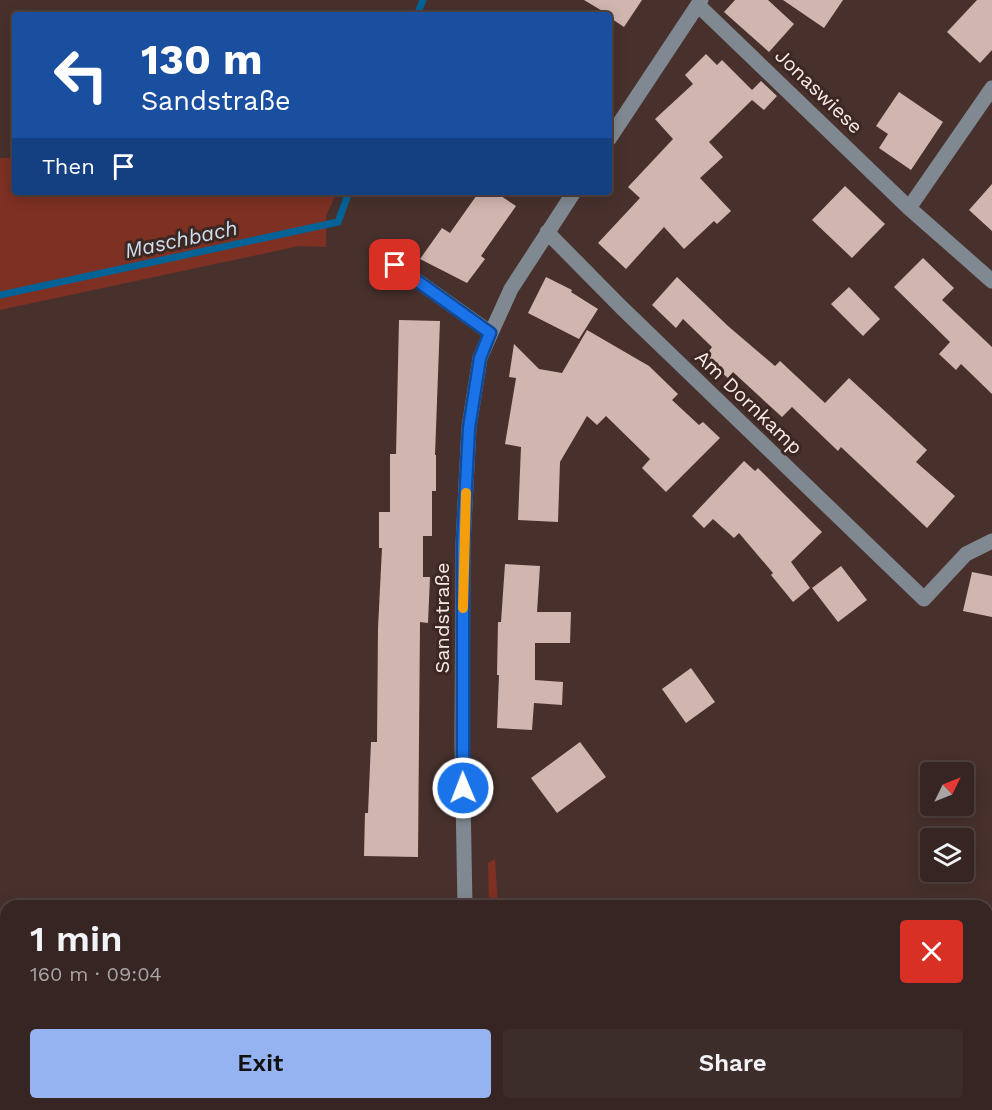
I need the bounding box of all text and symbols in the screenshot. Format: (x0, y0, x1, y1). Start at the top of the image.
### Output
text: 130 m (141, 35, 263, 84)
icon: left (42, 36, 120, 114)
street label: Jonaswiese (770, 43, 868, 139)
text: Sandstraße (141, 85, 291, 117)
icon: arrive (107, 150, 140, 183)
text: Then (42, 154, 95, 179)
water label: Maschbach (122, 215, 240, 263)
pin (369, 239, 420, 290)
icon: arrive (378, 248, 411, 281)
street label: Am Dornkamp (690, 345, 808, 459)
street label: Sandstraße (430, 563, 454, 673)
position arrow (431, 756, 495, 820)
north arrow (920, 762, 974, 816)
map controls (920, 762, 974, 882)
button: layers (920, 828, 974, 882)
text: 1 min (30, 918, 122, 960)
button: close (900, 920, 963, 983)
text: 160 m · 09:04 (30, 962, 162, 986)
button: Exit (30, 1029, 491, 1098)
button: Share (503, 1029, 963, 1098)

